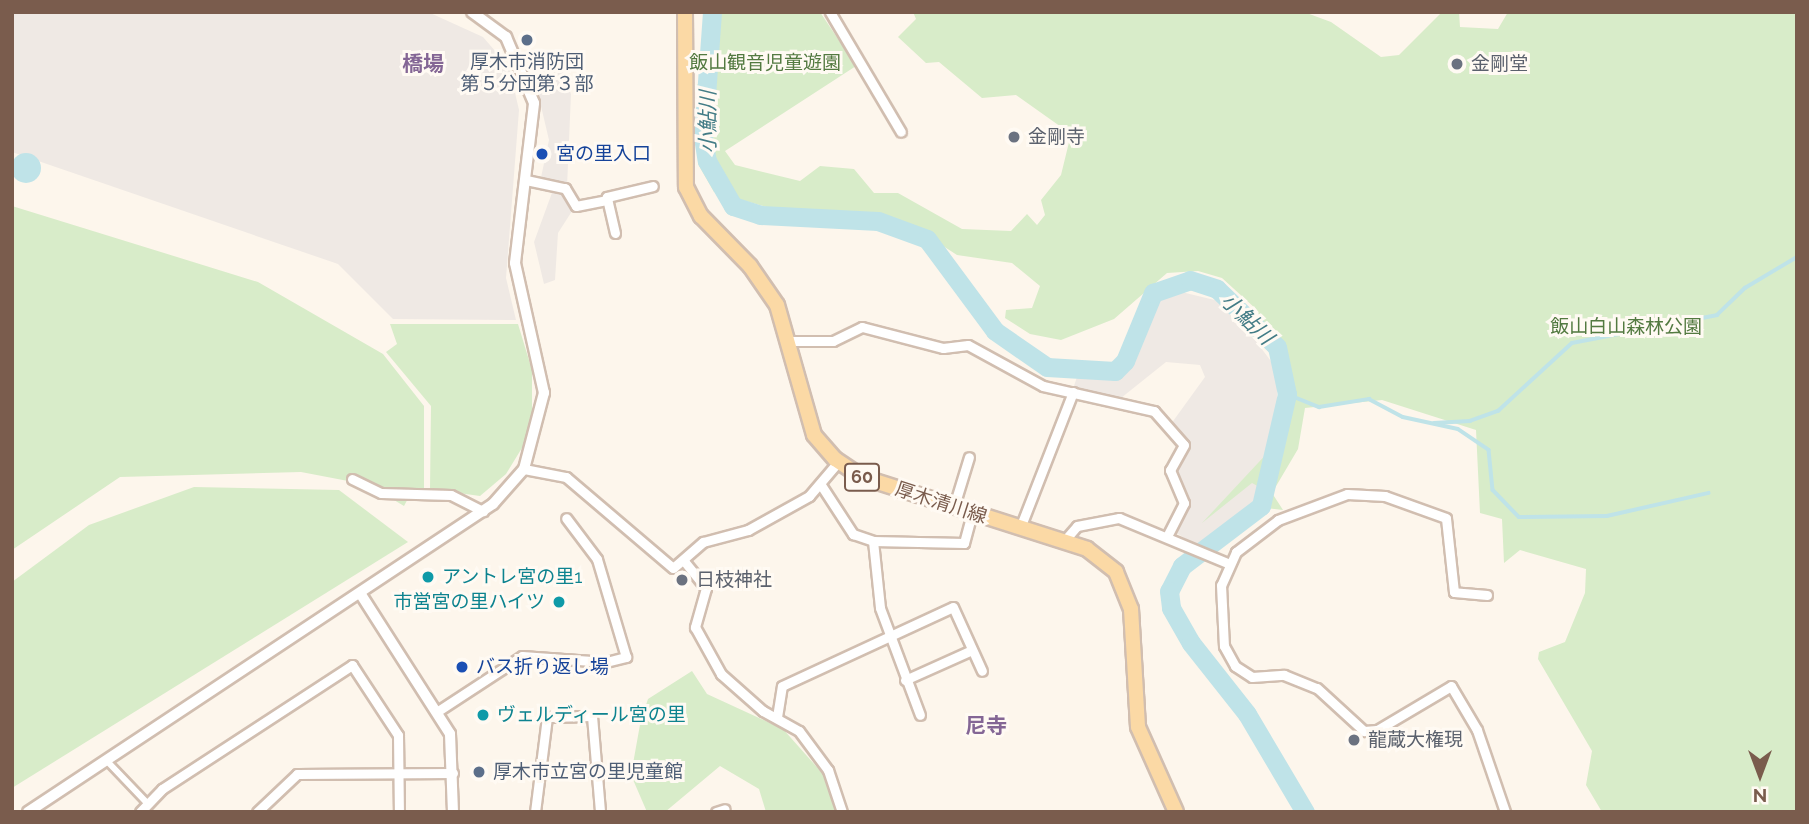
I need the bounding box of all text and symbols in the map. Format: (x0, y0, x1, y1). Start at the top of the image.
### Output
marker: 厚木市消防団 第５分団第３部 (519, 32, 535, 48)
district label: 橋場 (402, 51, 444, 77)
place label: 厚木市消防団 第５分団第３部 (461, 51, 593, 95)
park label: 飯山観音児童遊園 (689, 52, 841, 74)
place label: 金剛堂 (1471, 53, 1528, 75)
marker: 金剛堂 (1449, 56, 1465, 72)
water label: 小鮎川 (695, 91, 721, 153)
place label: 金剛寺 (1028, 126, 1085, 148)
marker: 金剛寺 (1006, 129, 1022, 145)
place label: 宮の里入口 (556, 143, 651, 165)
marker: 宮の里入口 (534, 146, 550, 162)
water label: 小鮎川 (1216, 288, 1278, 350)
park label: 飯山白山森林公園 (1550, 316, 1702, 338)
road number: 60 (843, 462, 881, 491)
street label: 厚木清川線 (892, 477, 990, 529)
place label: アントレ宮の里1 (442, 566, 583, 588)
marker: アントレ宮の里1 (420, 569, 436, 585)
place label: 日枝神社 (696, 569, 772, 591)
marker: 日枝神社 (674, 572, 690, 588)
place label: 市営宮の里ハイツ (393, 591, 545, 613)
marker: 市営宮の里ハイツ (551, 594, 567, 610)
place label: バス折り返し場 (476, 656, 609, 678)
marker: バス折り返し場 (454, 659, 470, 675)
place label: ヴェルディール宮の里 (497, 704, 687, 726)
marker: ヴェルディール宮の里 (475, 707, 491, 723)
district label: 尼寺 (965, 713, 1007, 739)
place label: 龍蔵大権現 (1368, 729, 1463, 751)
marker: 龍蔵大権現 (1346, 732, 1362, 748)
north arrow (1725, 740, 1795, 810)
place label: 厚木市立宮の里児童館 (493, 761, 683, 783)
marker: 厚木市立宮の里児童館 (471, 764, 487, 780)
text: N (1753, 785, 1767, 807)

